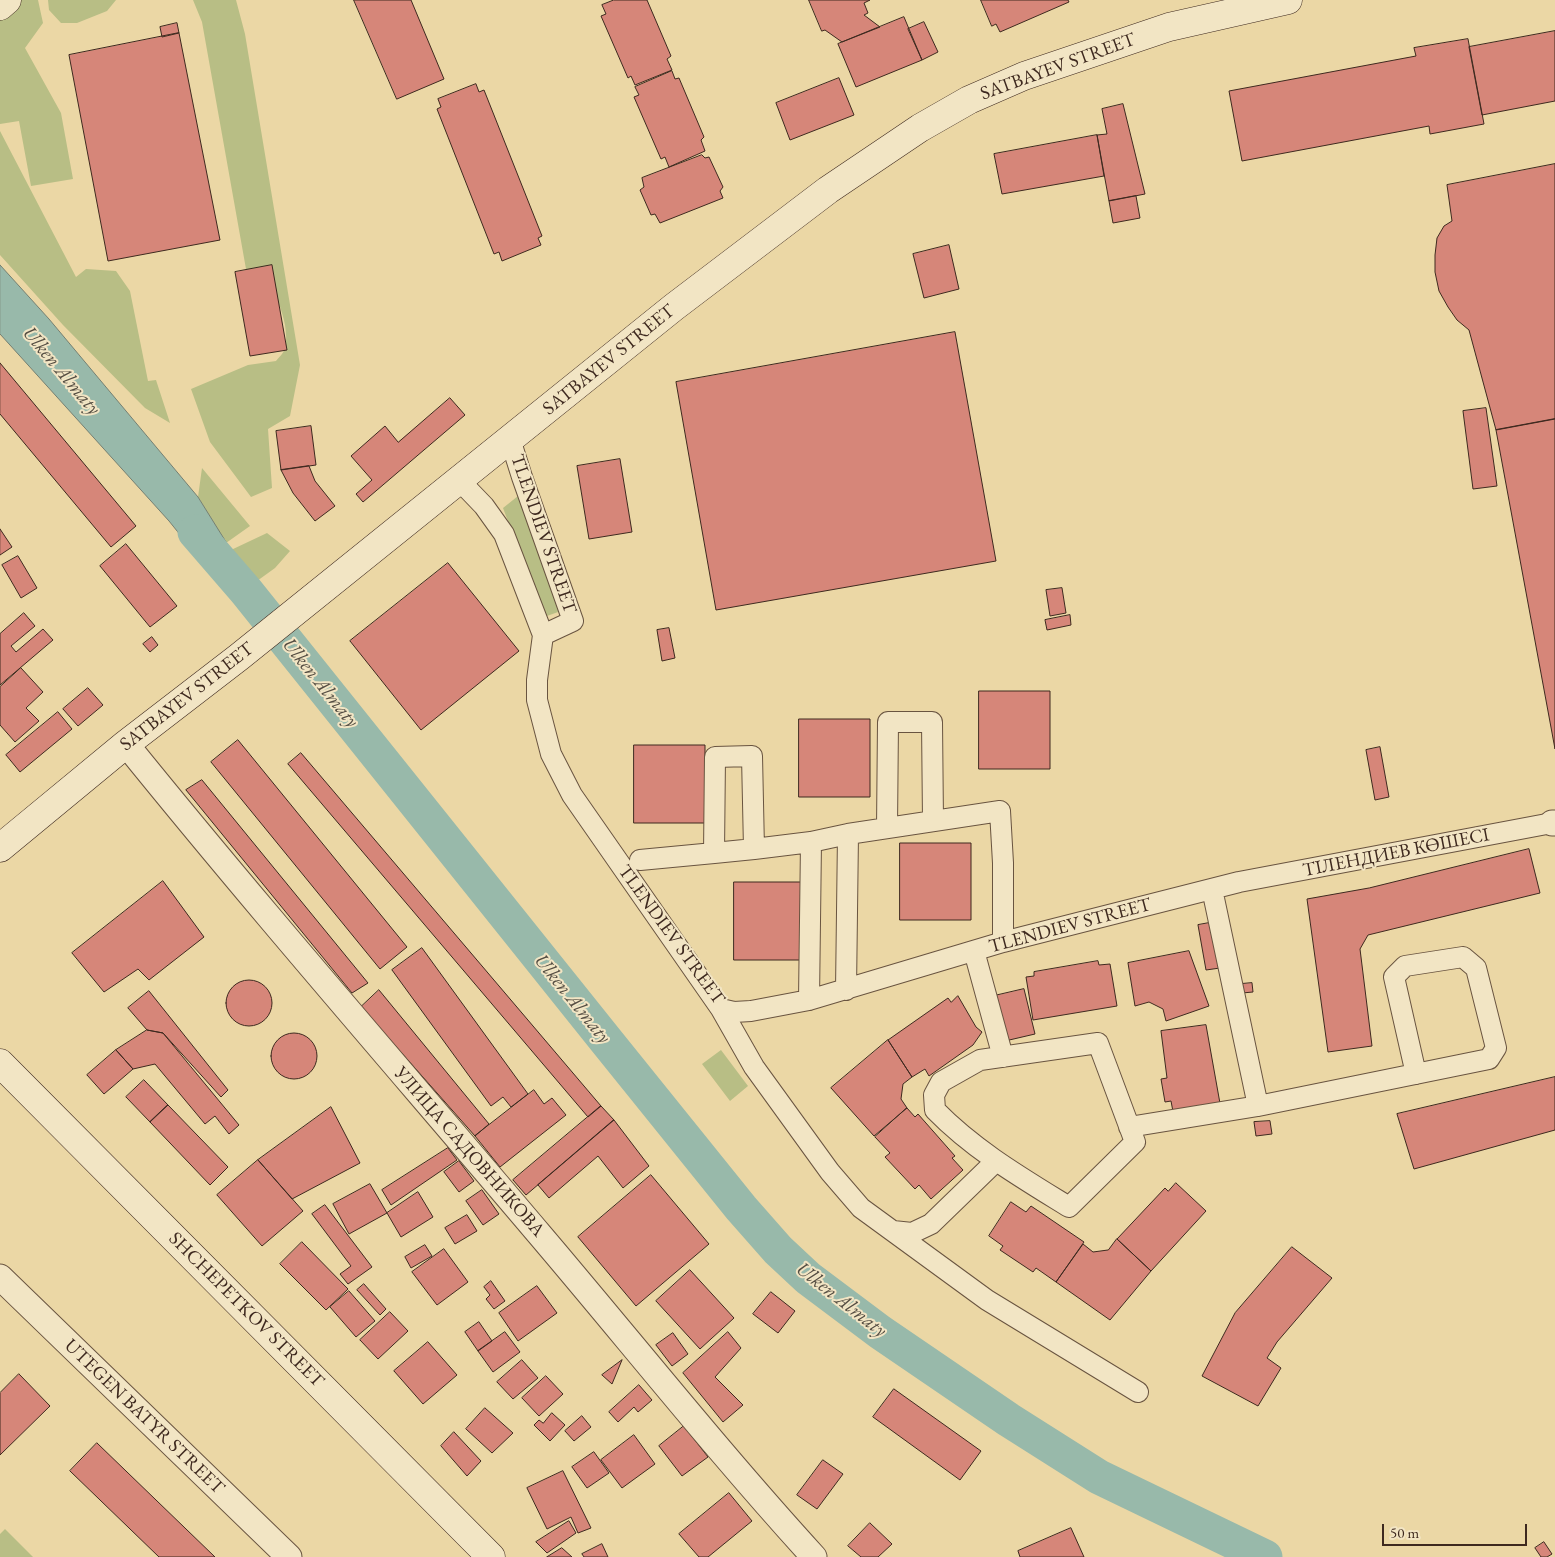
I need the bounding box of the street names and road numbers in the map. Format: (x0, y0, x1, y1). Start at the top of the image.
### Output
street label: SATBAYEV STREET (977, 28, 1139, 106)
street label: SATBAYEV STREET (538, 300, 680, 420)
street label: TLENDIEV STREET (505, 451, 581, 617)
street label: SATBAYEV STREET (116, 638, 258, 756)
street label: ТІЛЕНДИЕВ КӨШЕСІ (1301, 824, 1491, 882)
street label: TLENDIEV STREET (613, 861, 729, 1009)
street label: TLENDIEV STREET (986, 893, 1154, 959)
street label: УЛИЦА САДОВНИКОВА (389, 1062, 549, 1242)
street label: SHCHEPETKOV STREET (164, 1228, 328, 1392)
street label: UTEGEN BATYR STREET (59, 1335, 229, 1499)

